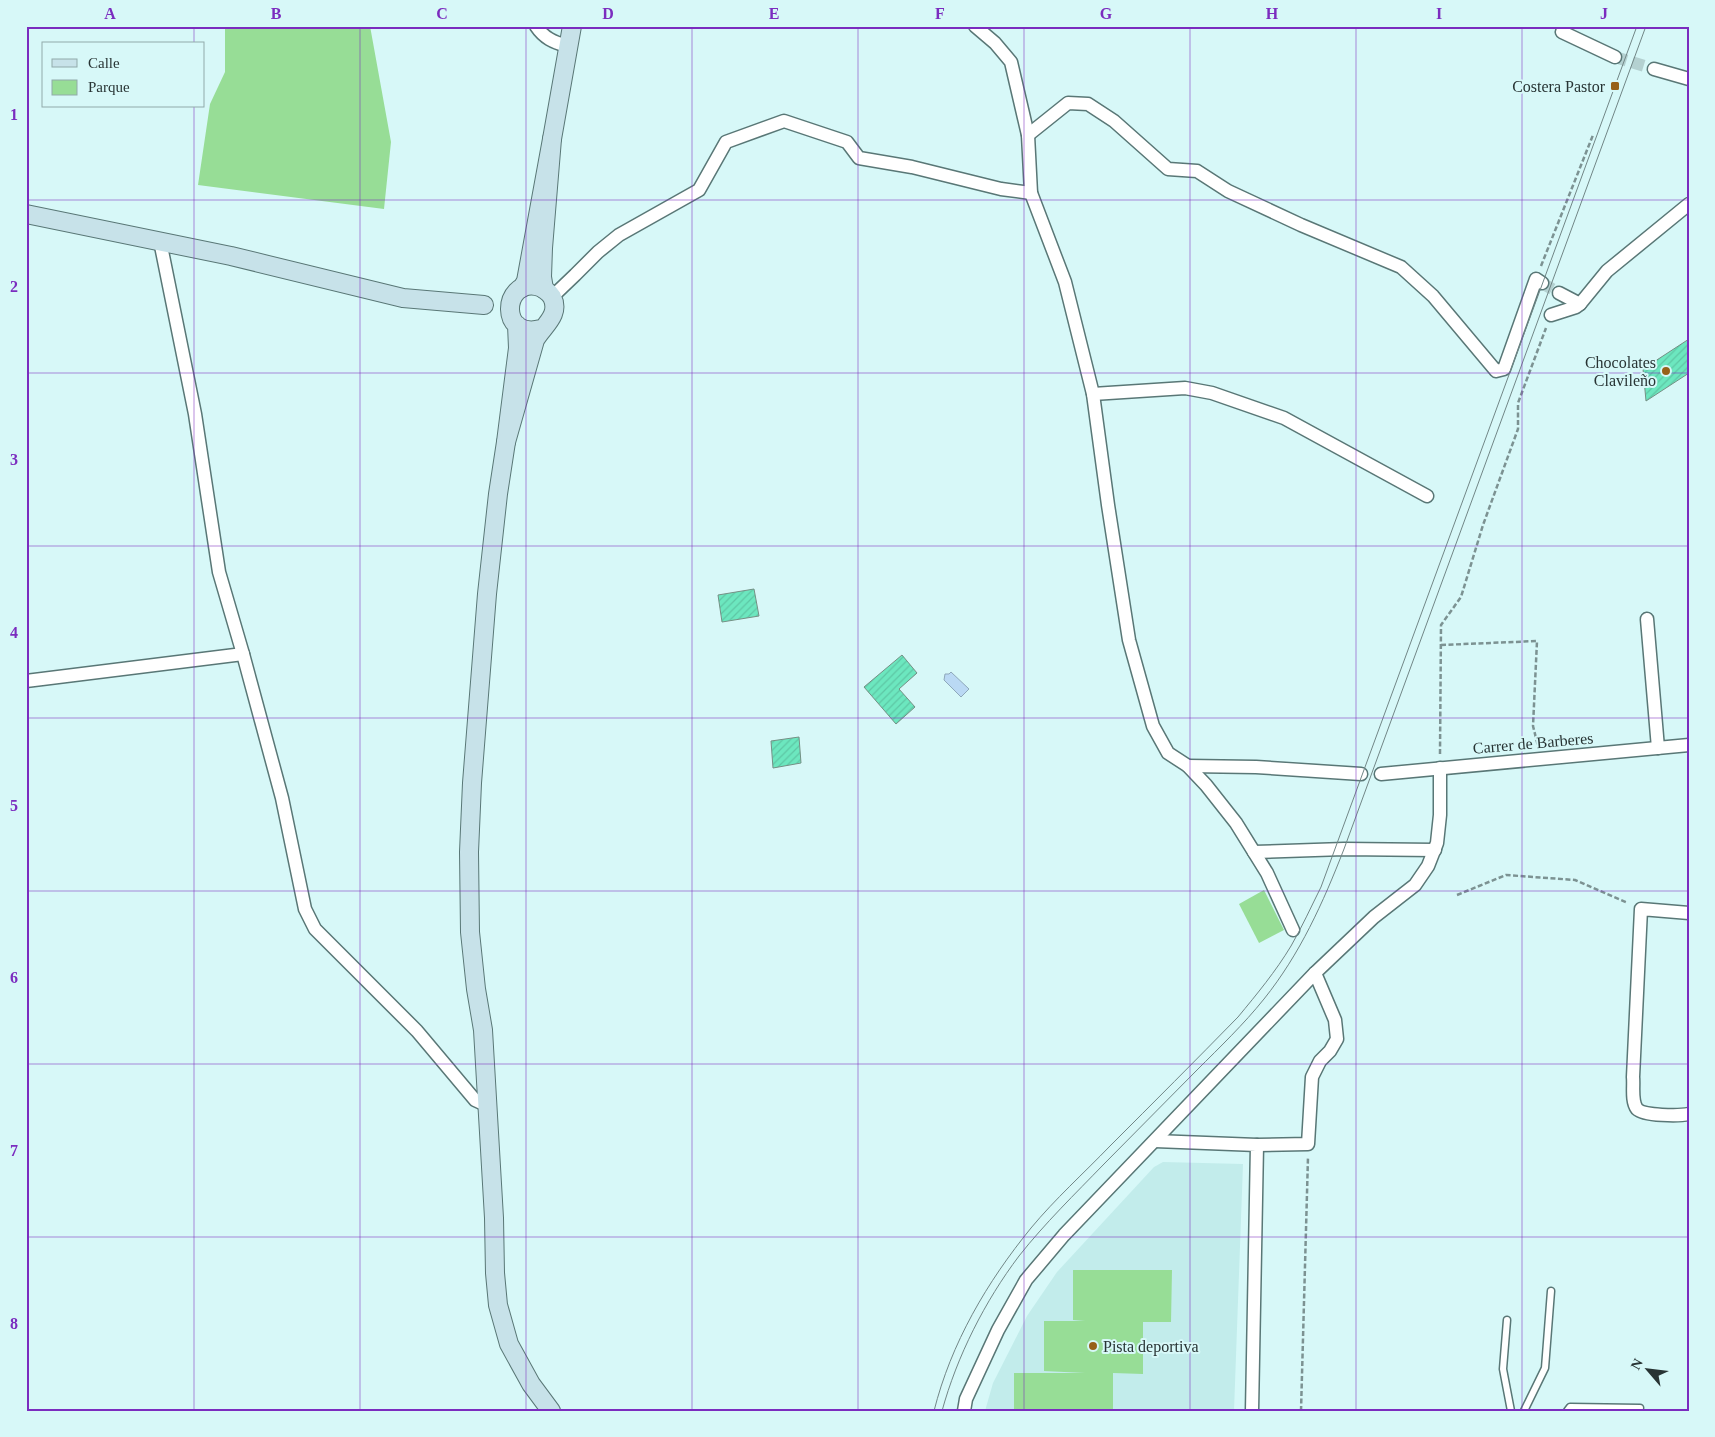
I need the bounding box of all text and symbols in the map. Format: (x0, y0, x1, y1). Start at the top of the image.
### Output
text: A (104, 5, 116, 22)
text: B (271, 5, 282, 22)
text: C (436, 5, 448, 22)
text: D (602, 5, 614, 22)
text: E (769, 5, 779, 22)
text: F (935, 5, 945, 22)
text: G (1100, 5, 1113, 22)
text: H (1266, 5, 1279, 22)
text: I (1436, 5, 1442, 22)
text: J (1600, 5, 1608, 22)
legend (42, 42, 205, 108)
text: Calle (88, 55, 120, 71)
place label: Costera Pastor (1512, 78, 1606, 95)
text: Parque (88, 79, 130, 95)
marker: Costera Pastor (1609, 80, 1621, 92)
text: 1 (10, 106, 18, 123)
text: 2 (10, 278, 18, 295)
place label: Chocolates Clavileño (1585, 354, 1656, 389)
marker: Chocolates Clavileño (1660, 365, 1672, 377)
text: 3 (10, 451, 18, 468)
text: 4 (10, 624, 18, 641)
street label: Carrer de Barberes (1472, 729, 1594, 757)
text: 5 (10, 797, 18, 814)
text: 6 (10, 969, 18, 986)
text: 7 (10, 1142, 18, 1159)
text: 8 (10, 1315, 18, 1332)
place label: Pista deportiva (1103, 1338, 1199, 1356)
marker: Pista deportiva (1087, 1340, 1099, 1352)
north arrow (1622, 1344, 1672, 1394)
text: N (1628, 1356, 1646, 1372)

